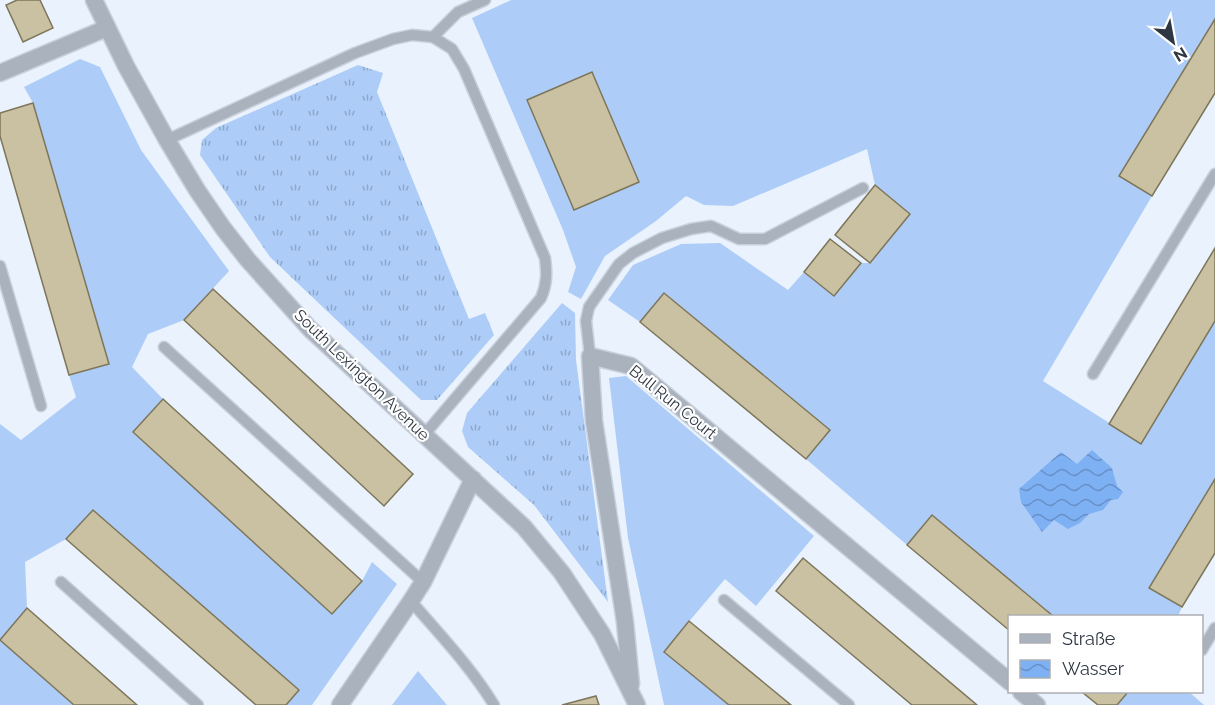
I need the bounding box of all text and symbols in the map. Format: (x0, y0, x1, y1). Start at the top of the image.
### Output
north arrow (1143, 12, 1203, 72)
text: N (1170, 43, 1191, 66)
street label: South Lexington Avenue (291, 306, 433, 444)
street label: Bull Run Court (626, 361, 721, 443)
legend (1008, 615, 1203, 693)
text: Straße (1062, 628, 1116, 649)
text: Wasser (1062, 658, 1125, 679)

